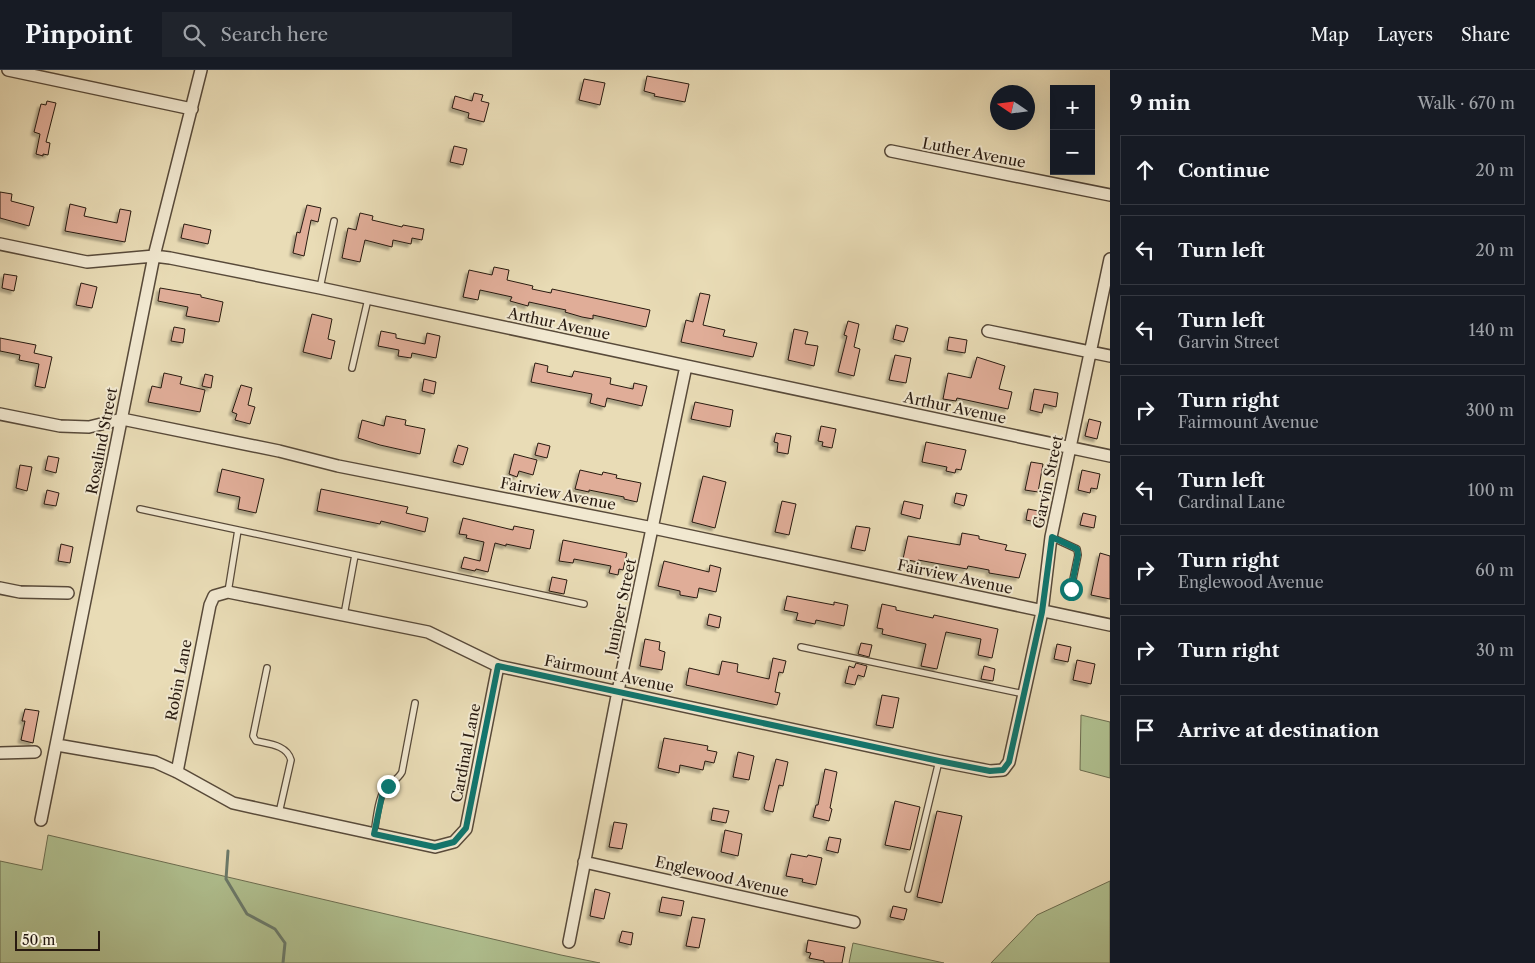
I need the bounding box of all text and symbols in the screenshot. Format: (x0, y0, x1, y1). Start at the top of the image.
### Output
search box (162, 12, 512, 57)
text: Pinpoint (25, 20, 132, 49)
icon: search (180, 21, 208, 49)
text: Search here (220, 23, 328, 46)
text: Map (1311, 24, 1349, 46)
text: Layers (1377, 24, 1433, 46)
text: Share (1461, 24, 1510, 46)
north arrow (990, 85, 1035, 130)
map controls (1050, 85, 1095, 175)
button: + (1050, 85, 1095, 130)
text: 9 min (1130, 90, 1191, 115)
text: Walk · 670 m (1417, 93, 1515, 113)
button: − (1050, 130, 1095, 175)
street label: Luther Avenue (921, 133, 1027, 172)
icon: ahead (1131, 156, 1159, 184)
text: Continue (1178, 159, 1270, 182)
text: 20 m (1475, 160, 1514, 180)
icon: left (1131, 236, 1159, 264)
text: Turn left (1178, 239, 1265, 262)
text: 20 m (1475, 240, 1514, 260)
street label: Arthur Avenue (505, 303, 612, 344)
text: Turn left (1178, 309, 1265, 332)
icon: left (1131, 316, 1159, 344)
text: 140 m (1469, 320, 1514, 340)
text: Garvin Street (1178, 332, 1279, 352)
street label: Rosalind Street (82, 385, 121, 496)
street label: Arthur Avenue (901, 387, 1008, 428)
text: Turn right (1178, 389, 1279, 412)
icon: right (1131, 396, 1159, 424)
text: 300 m (1466, 400, 1514, 420)
text: Fairmount Avenue (1178, 412, 1319, 432)
street label: Garvin Street (1028, 433, 1067, 530)
text: Turn left (1178, 469, 1265, 492)
street label: Fairview Avenue (499, 473, 618, 514)
icon: left (1131, 476, 1159, 504)
text: 100 m (1468, 480, 1514, 500)
text: Cardinal Lane (1178, 492, 1285, 512)
text: Turn right (1178, 549, 1279, 572)
street label: Fairview Avenue (896, 555, 1015, 598)
street label: Juniper Street (601, 556, 640, 659)
icon: right (1131, 556, 1159, 584)
text: 60 m (1475, 560, 1514, 580)
text: Englewood Avenue (1178, 572, 1324, 592)
route start (1060, 578, 1083, 601)
icon: right (1131, 636, 1159, 664)
street label: Robin Lane (161, 638, 196, 722)
text: Turn right (1178, 639, 1279, 662)
text: 30 m (1476, 640, 1514, 660)
street label: Fairmount Avenue (543, 651, 676, 697)
street label: Cardinal Lane (447, 702, 484, 804)
icon: arrive (1131, 716, 1159, 744)
text: Arrive at destination (1178, 719, 1379, 742)
route end (377, 775, 400, 798)
street label: Englewood Avenue (653, 852, 791, 901)
scale bar (15, 928, 100, 951)
text: 50 m (22, 931, 55, 949)

